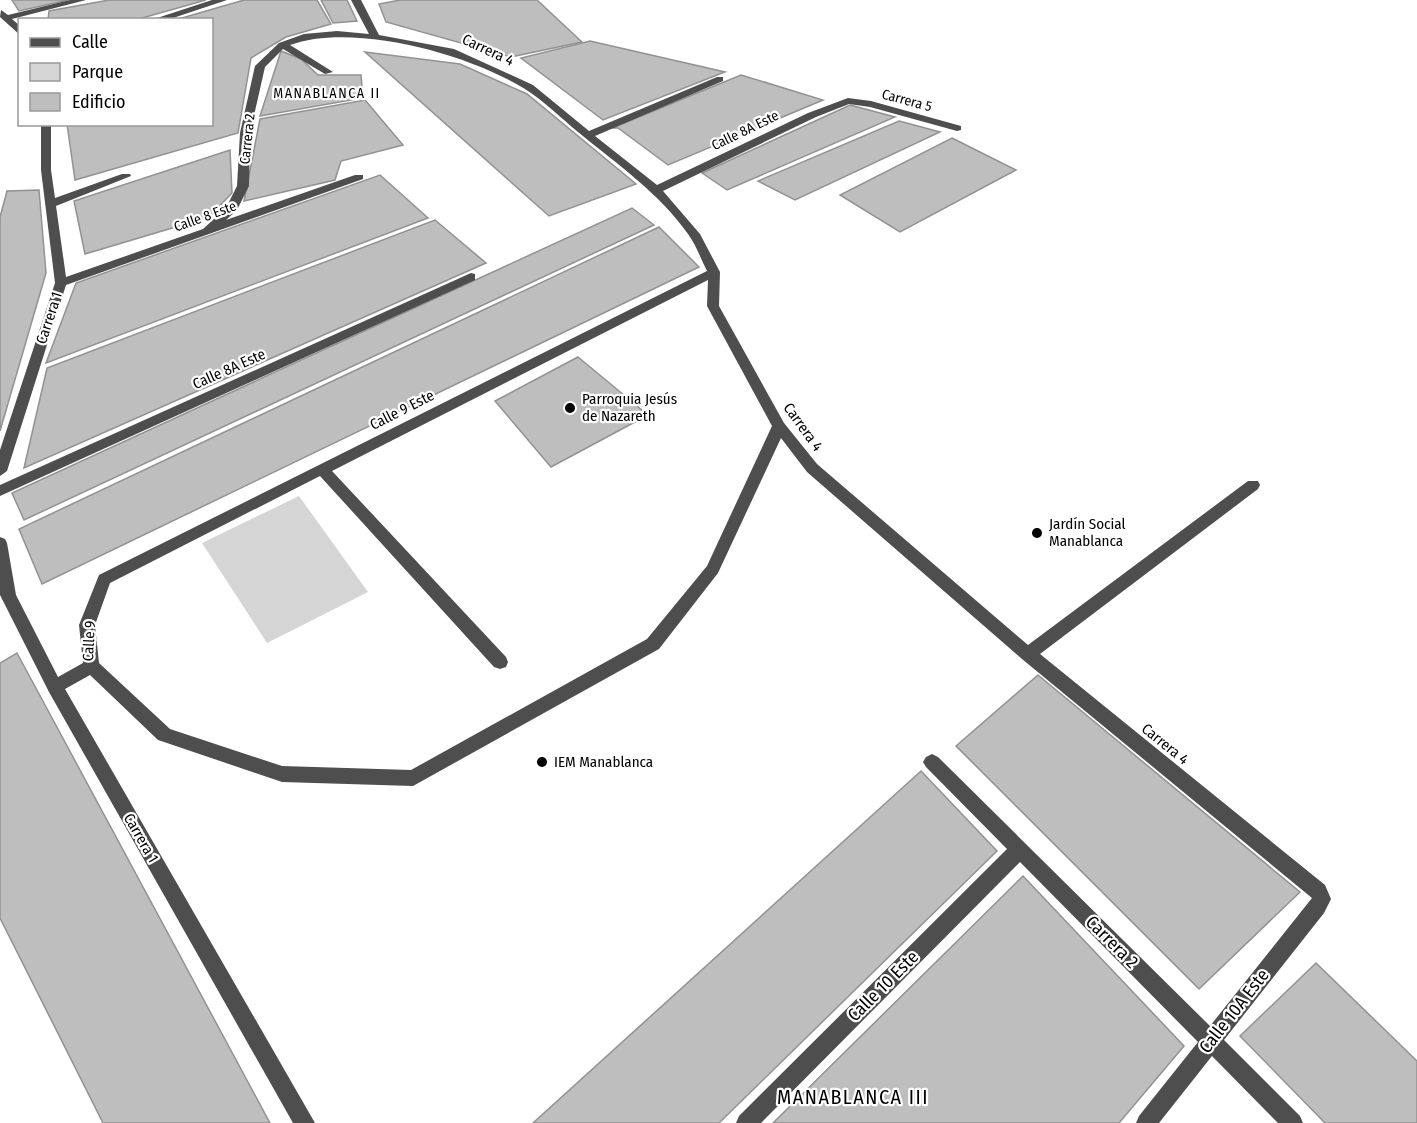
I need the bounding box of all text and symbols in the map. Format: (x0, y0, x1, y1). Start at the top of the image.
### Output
legend (18, 18, 213, 126)
street label: Carrera 4 (459, 30, 517, 70)
text: Calle (72, 31, 108, 53)
text: Parque (72, 61, 123, 83)
district label: MANABLANCA II (273, 85, 381, 102)
street label: Carrera 5 (880, 86, 934, 115)
text: Edificio (72, 91, 125, 113)
street label: Calle 8A Este (709, 107, 782, 154)
street label: Carrera 2 (236, 113, 259, 165)
street label: Calle 8 Este (172, 197, 239, 236)
street label: Carrera 1 (32, 290, 66, 346)
street label: Calle 8A Este (190, 345, 268, 393)
street label: Calle 9 Este (367, 386, 437, 434)
place label: Parroquia Jesús de Nazareth (582, 390, 677, 425)
street label: Carrera 4 (779, 399, 827, 455)
marker: Parroquia Jesús de Nazareth (563, 401, 577, 415)
place label: Jardín Social Manablanca (1049, 515, 1125, 550)
marker: Jardín Social Manablanca (1030, 526, 1044, 540)
street label: Calle 9 (79, 620, 99, 662)
street label: Carrera 4 (1138, 720, 1192, 768)
place label: IEM Manablanca (554, 753, 653, 771)
marker: IEM Manablanca (535, 755, 549, 769)
street label: Carrera 1 (120, 810, 162, 866)
street label: Carrera 2 (1081, 911, 1143, 973)
street label: Calle 10 Este (843, 946, 923, 1026)
street label: Calle 10A Este (1194, 964, 1274, 1057)
district label: MANABLANCA III (777, 1085, 929, 1109)

